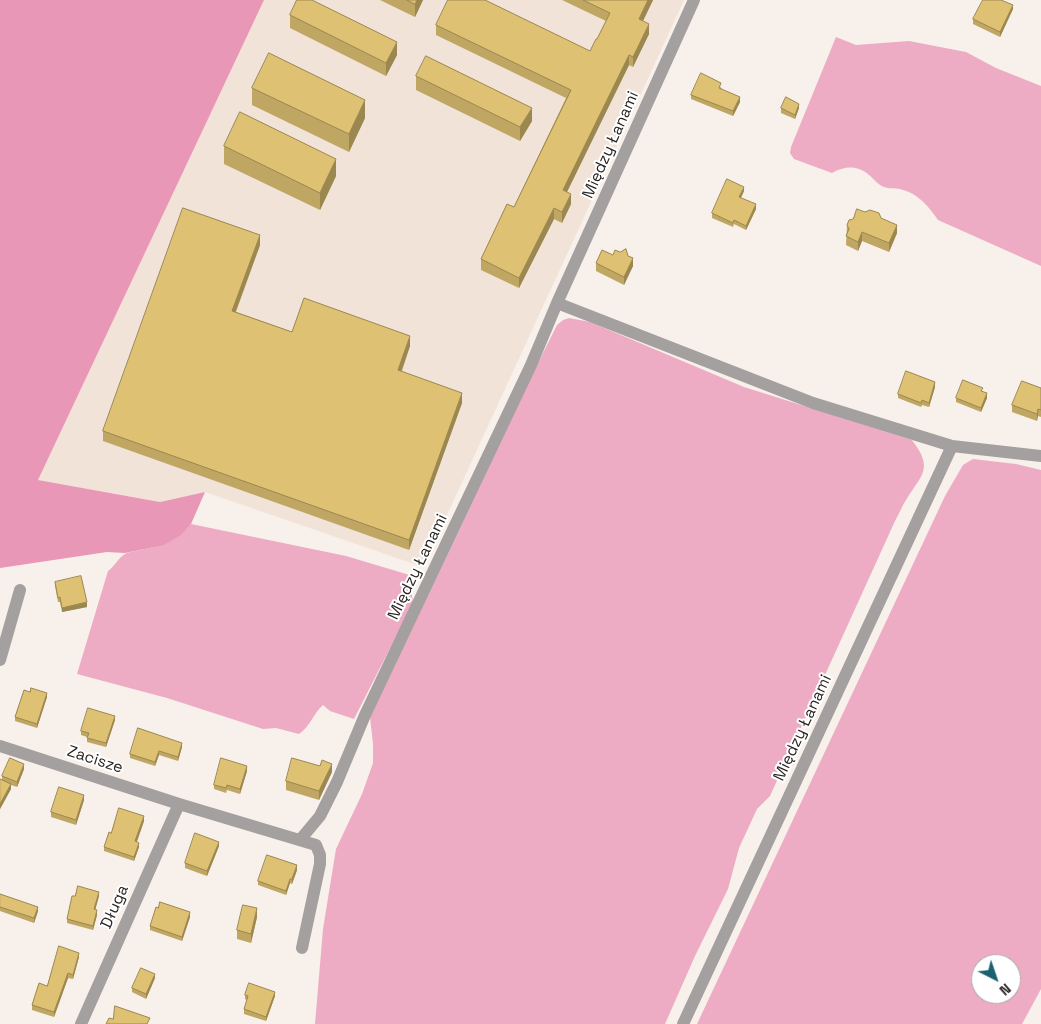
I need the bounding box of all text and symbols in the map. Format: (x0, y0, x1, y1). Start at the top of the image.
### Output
street label: Między Łanami (579, 88, 643, 202)
street label: Między Łanami (384, 511, 452, 623)
street label: Między Łanami (770, 672, 836, 784)
street label: Zacisze (65, 742, 125, 778)
street label: Długa (97, 882, 133, 932)
north arrow (971, 954, 1021, 1004)
text: N (996, 980, 1015, 999)

